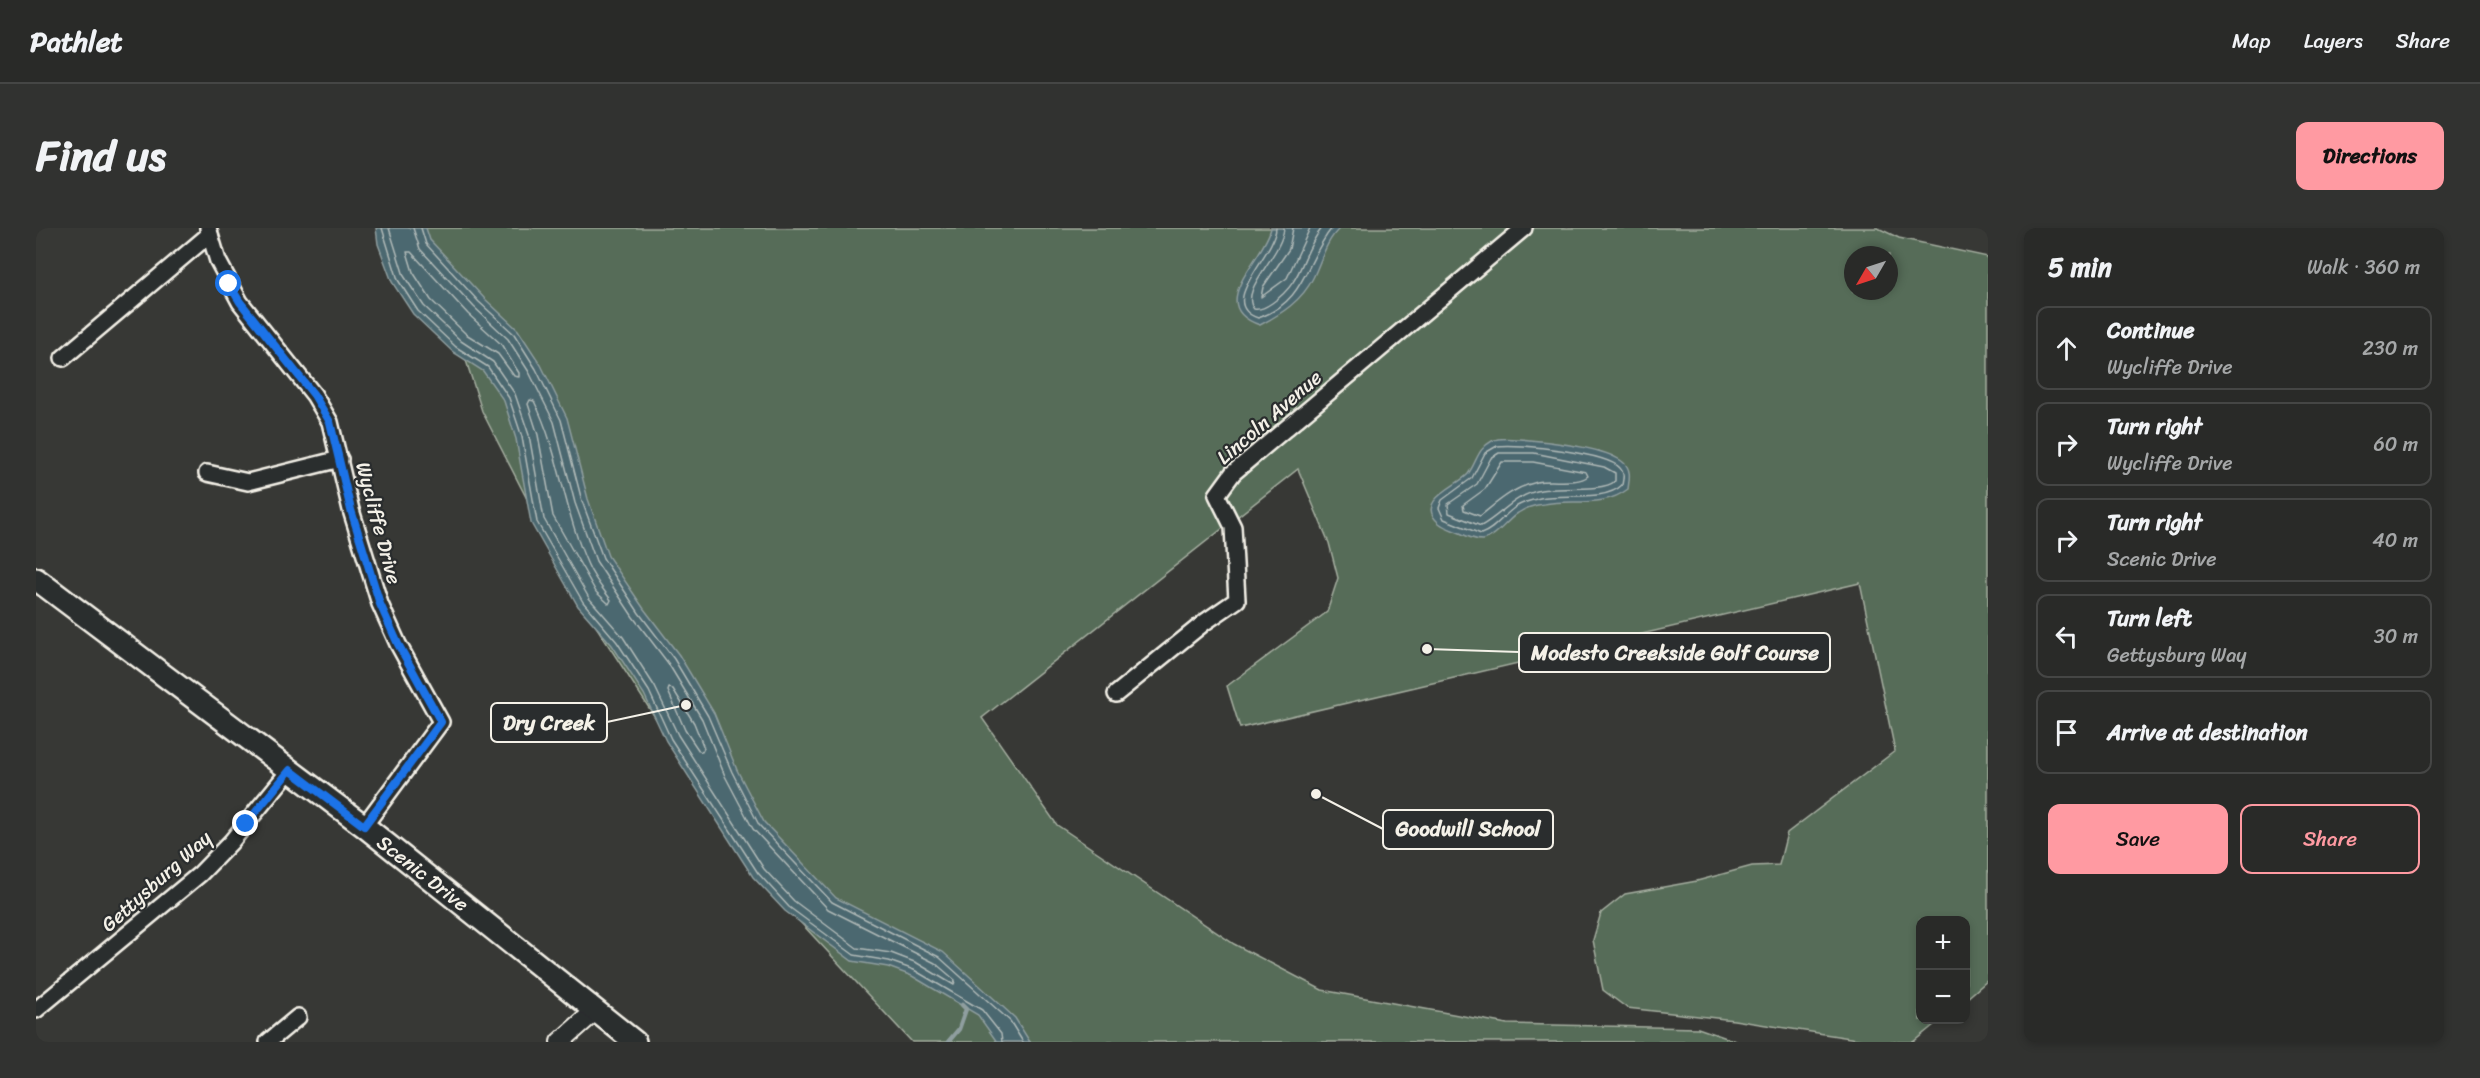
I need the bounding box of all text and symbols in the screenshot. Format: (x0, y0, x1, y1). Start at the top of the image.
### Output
text: Pathlet (30, 17, 123, 66)
text: Map (2232, 22, 2271, 60)
text: Layers (2304, 22, 2363, 60)
text: Share (2396, 22, 2450, 60)
text: Find us (36, 119, 166, 193)
button: Directions (2296, 122, 2444, 190)
text: 5 min (2048, 244, 2112, 290)
north arrow (1844, 246, 1898, 300)
text: Walk · 360 m (2307, 250, 2420, 285)
route start (215, 270, 241, 296)
text: Continue (2107, 311, 2195, 350)
text: 230 m (2362, 331, 2418, 366)
icon: ahead (2050, 332, 2083, 365)
text: Wycliffe Drive (2107, 350, 2232, 385)
street label: Lincoln Avenue (1208, 361, 1330, 474)
text: Turn right (2107, 407, 2202, 446)
text: 60 m (2373, 427, 2418, 462)
icon: right (2050, 428, 2083, 461)
text: Wycliffe Drive (2107, 446, 2232, 481)
street label: Wycliffe Drive (345, 458, 412, 588)
text: Turn right (2107, 503, 2202, 542)
text: 40 m (2372, 523, 2418, 558)
icon: right (2050, 524, 2083, 557)
text: Scenic Drive (2107, 542, 2217, 577)
text: Turn left (2107, 599, 2192, 638)
text: 30 m (2374, 619, 2418, 654)
icon: left (2050, 620, 2083, 653)
callout: Modesto Creekside Golf Course (1519, 633, 1830, 672)
text: Modesto Creekside Golf Course (1530, 634, 1819, 672)
text: Gettysburg Way (2107, 638, 2246, 673)
callout: Dry Creek (491, 703, 607, 742)
text: Dry Creek (503, 704, 596, 742)
text: Arrive at destination (2107, 713, 2308, 752)
icon: arrive (2050, 716, 2083, 749)
button: Save (2048, 804, 2228, 874)
button: Share (2240, 804, 2420, 874)
route end (232, 810, 258, 836)
callout: Goodwill School (1383, 810, 1553, 849)
text: Goodwill School (1394, 810, 1542, 848)
street label: Gettysburg Way (93, 821, 220, 941)
street label: Scenic Drive (369, 826, 477, 921)
map controls (1916, 916, 1970, 1024)
button: + (1916, 916, 1970, 970)
button: − (1916, 970, 1970, 1024)

